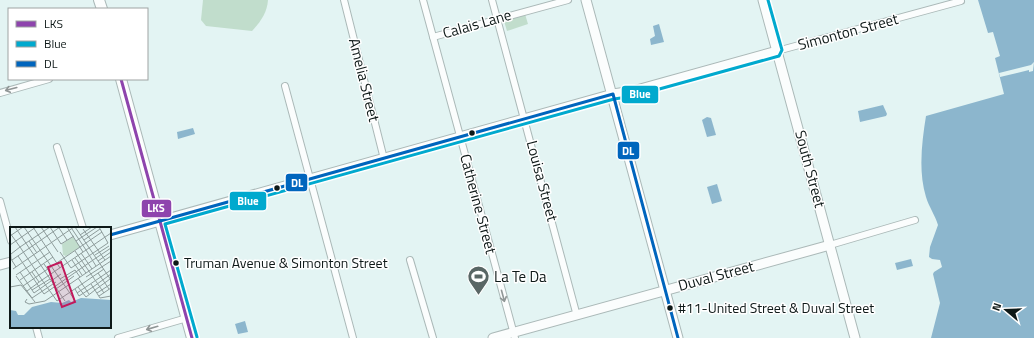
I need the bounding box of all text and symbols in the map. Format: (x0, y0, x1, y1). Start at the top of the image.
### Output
street label: Calais Lane (440, 3, 514, 44)
street label: Simonton Street (795, 7, 901, 56)
legend (8, 8, 148, 80)
text: LKS (44, 14, 63, 33)
text: Blue (44, 34, 67, 53)
street label: Amelia Street (343, 36, 386, 125)
text: DL (44, 54, 58, 73)
line badge: Blue (621, 85, 659, 104)
one-way arrow (5, 86, 18, 94)
text: Blue (629, 86, 651, 102)
unlabelled marker (467, 128, 477, 138)
street label: South Street (789, 128, 832, 211)
street label: Louisa Street (521, 138, 564, 225)
line badge: DL (617, 141, 640, 160)
text: DL (622, 143, 635, 159)
street label: Catherine Street (454, 151, 503, 257)
line badge: DL (285, 173, 308, 192)
text: DL (291, 175, 304, 191)
unlabelled marker (272, 183, 282, 193)
line badge: Blue (229, 191, 267, 211)
text: Blue (237, 193, 259, 209)
line badge: LKS (141, 199, 172, 218)
text: LKS (147, 200, 165, 216)
inset map (10, 227, 111, 328)
place label: Truman Avenue & Simonton Street (184, 252, 388, 273)
street label: Duval Street (675, 254, 757, 297)
marker: Truman Avenue & Simonton Street (171, 258, 181, 268)
sports icon: La Te Da (465, 264, 491, 297)
place label: La Te Da (494, 265, 547, 288)
one-way arrow (500, 289, 508, 302)
north arrow (986, 290, 1026, 330)
place label: #11-United Street & Duval Street (678, 297, 874, 318)
text: N (988, 301, 1005, 313)
marker: #11-United Street & Duval Street (665, 303, 675, 313)
one-way arrow (146, 325, 159, 332)

